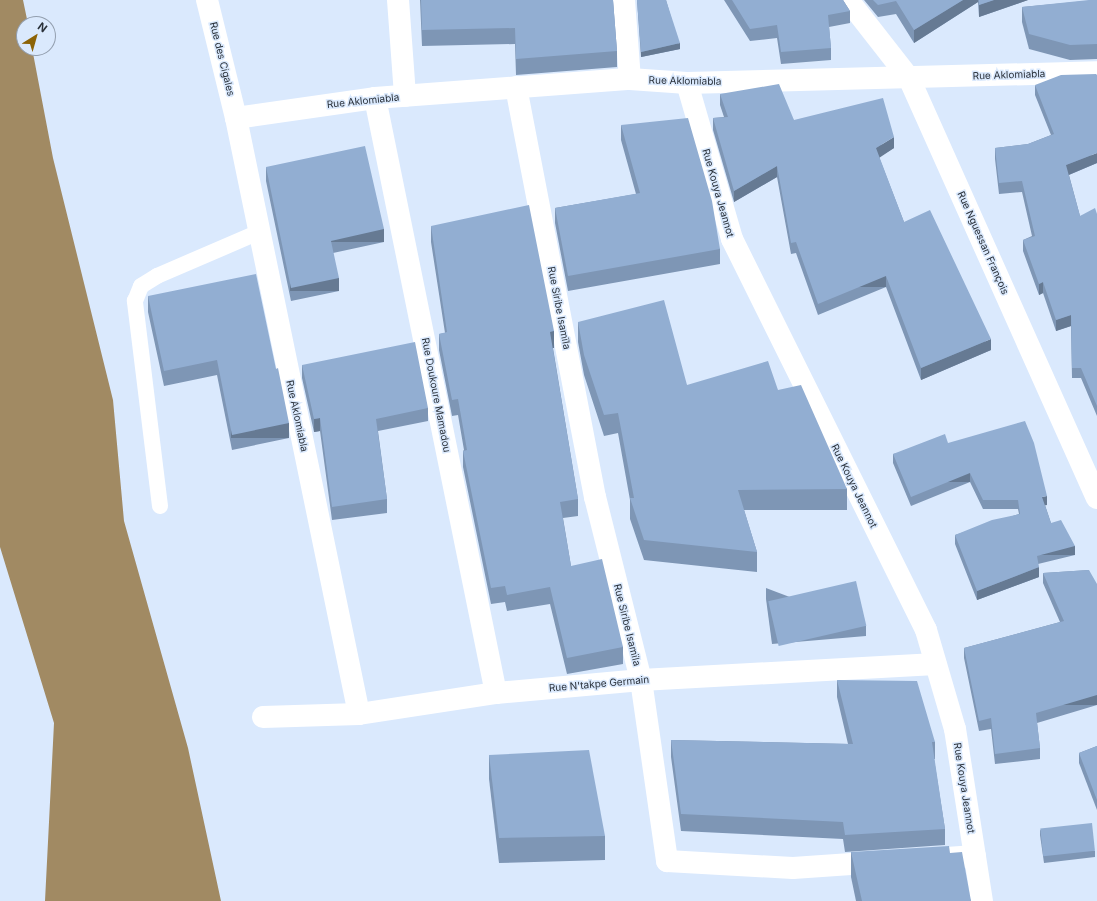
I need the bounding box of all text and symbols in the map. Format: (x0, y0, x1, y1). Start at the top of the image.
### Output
north arrow (16, 16, 56, 56)
text: N (35, 19, 50, 35)
street label: Rue des Cigales (207, 21, 237, 97)
street label: Rue Aklomiabla (972, 68, 1046, 82)
street label: Rue Aklomiabla (649, 74, 721, 88)
street label: Rue Aklomiabla (326, 91, 400, 111)
street label: Rue Kouya Jeannot (700, 147, 736, 239)
street label: Rue Nguessan François (955, 190, 1011, 296)
street label: Rue Siribe Isamïla (545, 266, 573, 350)
street label: Rue Doukoure Mamadou (419, 337, 453, 453)
street label: Rue Aklomiabla (284, 379, 310, 453)
street label: Rue Kouya Jeannot (829, 442, 879, 530)
street label: Rue Siribe Isamïla (611, 583, 643, 667)
street label: Rue N'takpe Germain (548, 674, 650, 694)
street label: Rue Kouya Jeannot (951, 742, 977, 834)

